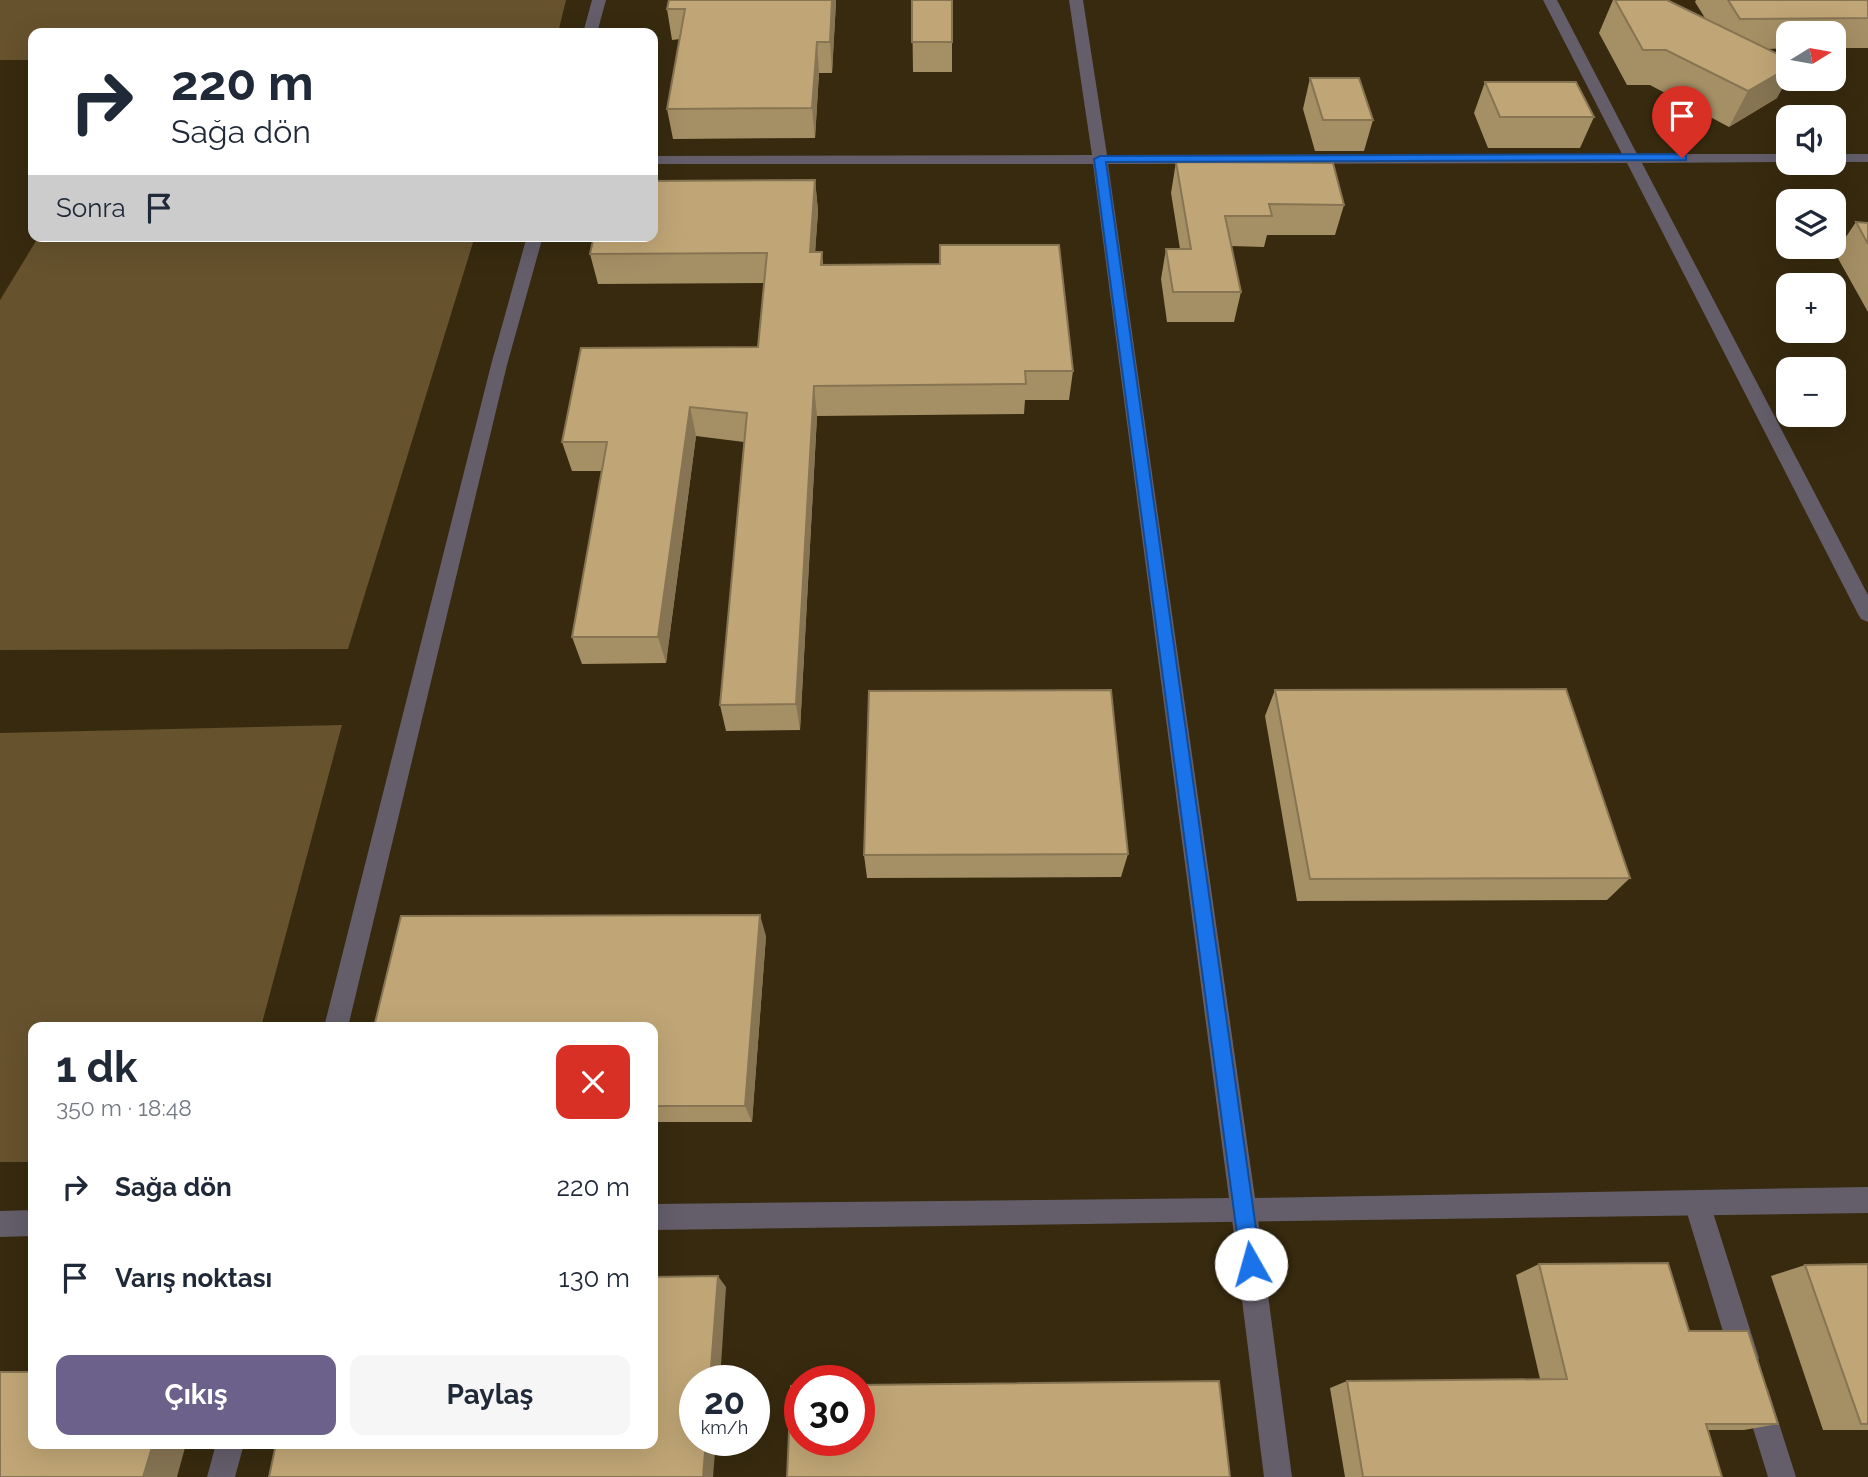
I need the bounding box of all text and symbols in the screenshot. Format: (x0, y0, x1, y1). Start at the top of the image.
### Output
north arrow (1776, 21, 1846, 91)
map controls (1776, 21, 1846, 427)
text: 220 m (171, 54, 314, 111)
icon: right (56, 56, 147, 147)
pin (1652, 86, 1712, 158)
icon: arrive (1663, 97, 1701, 135)
button: sound (1776, 105, 1846, 175)
text: Sağa dön (171, 113, 311, 150)
icon: arrive (140, 189, 178, 227)
button: layers (1776, 189, 1846, 259)
text: Sonra (56, 193, 126, 223)
button: + (1776, 273, 1846, 343)
button: − (1776, 357, 1846, 427)
text: 1 dk (56, 1043, 137, 1092)
button: close (556, 1045, 630, 1119)
text: 350 m · 18:48 (56, 1094, 192, 1121)
icon: right (56, 1168, 94, 1206)
text: Sağa dön (115, 1172, 232, 1202)
text: 220 m (556, 1172, 630, 1202)
position arrow (1214, 1227, 1288, 1301)
icon: arrive (56, 1259, 94, 1297)
text: Varış noktası (115, 1263, 272, 1293)
text: 130 m (559, 1263, 630, 1293)
button: Çıkış (56, 1355, 336, 1435)
button: Paylaş (350, 1355, 630, 1435)
speed limit sign: 30 (784, 1365, 875, 1456)
text: 20 (704, 1381, 745, 1422)
text: km/h (701, 1417, 748, 1438)

